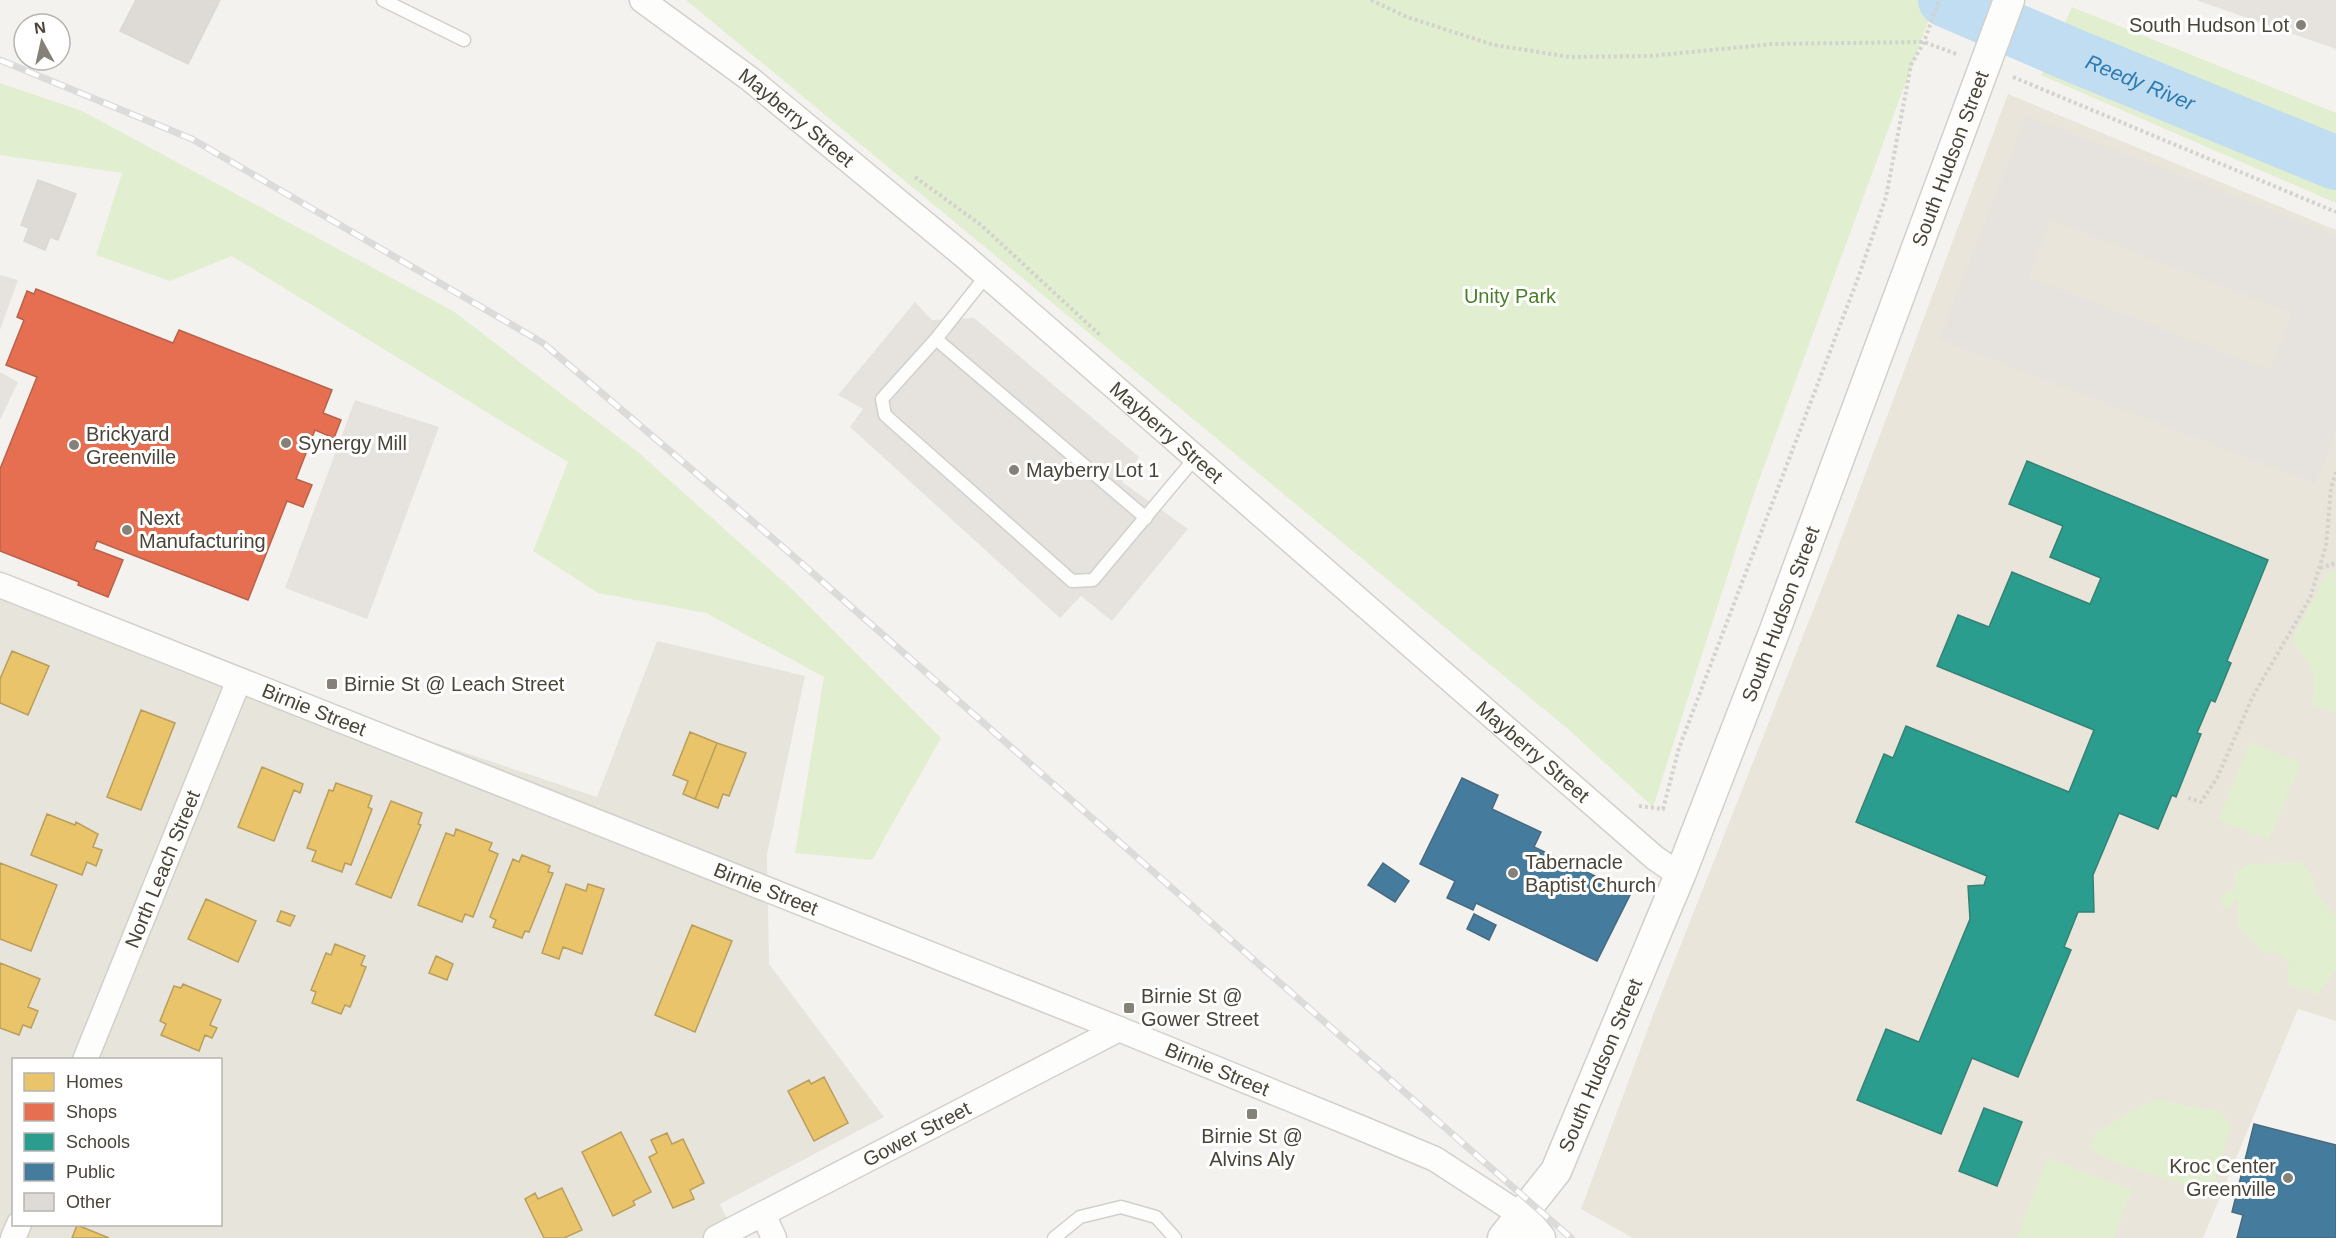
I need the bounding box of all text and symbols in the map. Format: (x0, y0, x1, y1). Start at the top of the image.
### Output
north arrow (12, 12, 72, 72)
place label: South Hudson Lot (2129, 14, 2289, 36)
text: N (33, 18, 47, 37)
marker: South Hudson Lot (2294, 18, 2308, 32)
water label: Reedy River (2083, 50, 2199, 115)
street label: Mayberry Street (735, 64, 859, 171)
street label: South Hudson Street (1907, 67, 1993, 249)
park label: Unity Park (1464, 285, 1557, 307)
street label: Mayberry Street (1106, 377, 1228, 488)
place label: Brickyard Greenville (86, 423, 176, 468)
place label: Synergy Mill (298, 432, 407, 454)
marker: Synergy Mill (279, 436, 293, 450)
marker: Brickyard Greenville (67, 438, 81, 452)
place label: Mayberry Lot 1 (1026, 459, 1159, 481)
marker: Mayberry Lot 1 (1007, 463, 1021, 477)
place label: Next Manufacturing (139, 507, 266, 552)
marker: Next Manufacturing (120, 523, 134, 537)
street label: South Hudson Street (1737, 523, 1824, 705)
place label: Birnie St @ Leach Street (344, 673, 565, 695)
marker: Birnie St @ Leach Street (325, 677, 339, 691)
street label: Birnie Street (259, 679, 370, 740)
street label: Mayberry Street (1472, 697, 1594, 807)
street label: North Leach Street (121, 787, 204, 951)
place label: Tabernacle Baptist Church (1525, 851, 1656, 896)
street label: Birnie Street (711, 858, 822, 920)
marker: Tabernacle Baptist Church (1506, 866, 1520, 880)
street label: South Hudson Street (1554, 975, 1646, 1155)
place label: Birnie St @ Gower Street (1141, 985, 1259, 1030)
marker: Birnie St @ Gower Street (1122, 1001, 1136, 1015)
street label: Birnie Street (1162, 1038, 1273, 1100)
legend (12, 1058, 222, 1226)
text: Homes (66, 1072, 123, 1092)
street label: Gower Street (859, 1097, 974, 1171)
text: Shops (66, 1102, 117, 1122)
marker: Birnie St @ Alvins Aly (1245, 1107, 1259, 1121)
place label: Birnie St @ Alvins Aly (1201, 1125, 1303, 1170)
text: Schools (66, 1132, 130, 1152)
place label: Kroc Center Greenville (2169, 1155, 2276, 1200)
text: Public (66, 1162, 115, 1182)
marker: Kroc Center Greenville (2281, 1171, 2295, 1185)
text: Other (66, 1192, 111, 1212)

